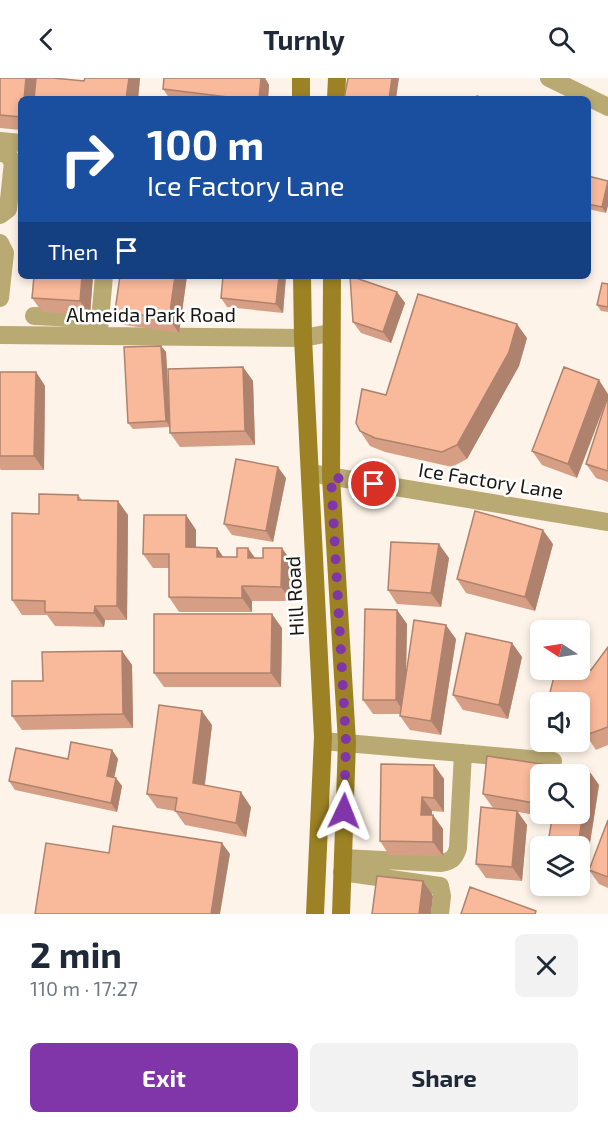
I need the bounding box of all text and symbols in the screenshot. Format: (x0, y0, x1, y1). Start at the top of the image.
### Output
icon: back (30, 23, 63, 56)
text: Turnly (263, 23, 345, 55)
icon: search (545, 23, 578, 56)
text: 100 m (147, 118, 264, 168)
icon: right (48, 120, 126, 198)
text: Ice Factory Lane (147, 169, 345, 201)
icon: arrive (110, 234, 143, 267)
text: Then (48, 238, 98, 264)
street label: Almeida Park Road (66, 302, 236, 326)
street label: Ice Factory Lane (417, 457, 565, 503)
pin (348, 458, 399, 509)
icon: arrive (357, 467, 390, 500)
street label: Hill Road (280, 555, 308, 637)
north arrow (530, 620, 590, 680)
map controls (530, 620, 590, 896)
button: sound (530, 692, 590, 752)
button: search (530, 764, 590, 824)
position arrow (312, 779, 376, 843)
button: layers (530, 836, 590, 896)
text: 2 min (30, 932, 122, 975)
button: close (515, 934, 578, 997)
text: 110 m · 17:27 (30, 976, 138, 1000)
button: Exit (30, 1043, 298, 1112)
button: Share (310, 1043, 578, 1112)

